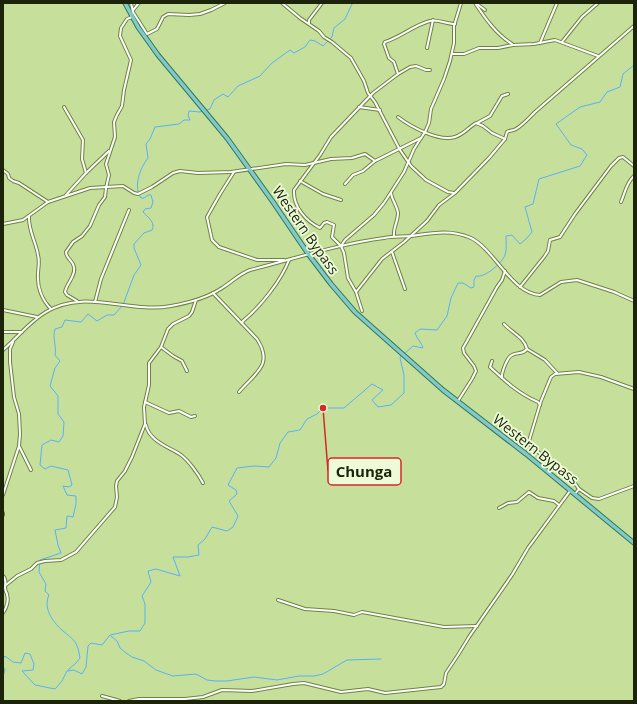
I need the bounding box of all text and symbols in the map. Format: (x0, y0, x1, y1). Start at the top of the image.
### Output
street label: Western Bypass (268, 182, 344, 278)
street label: Western Bypass (489, 409, 583, 489)
callout: Chunga (328, 458, 401, 485)
text: Chunga (336, 461, 392, 481)

